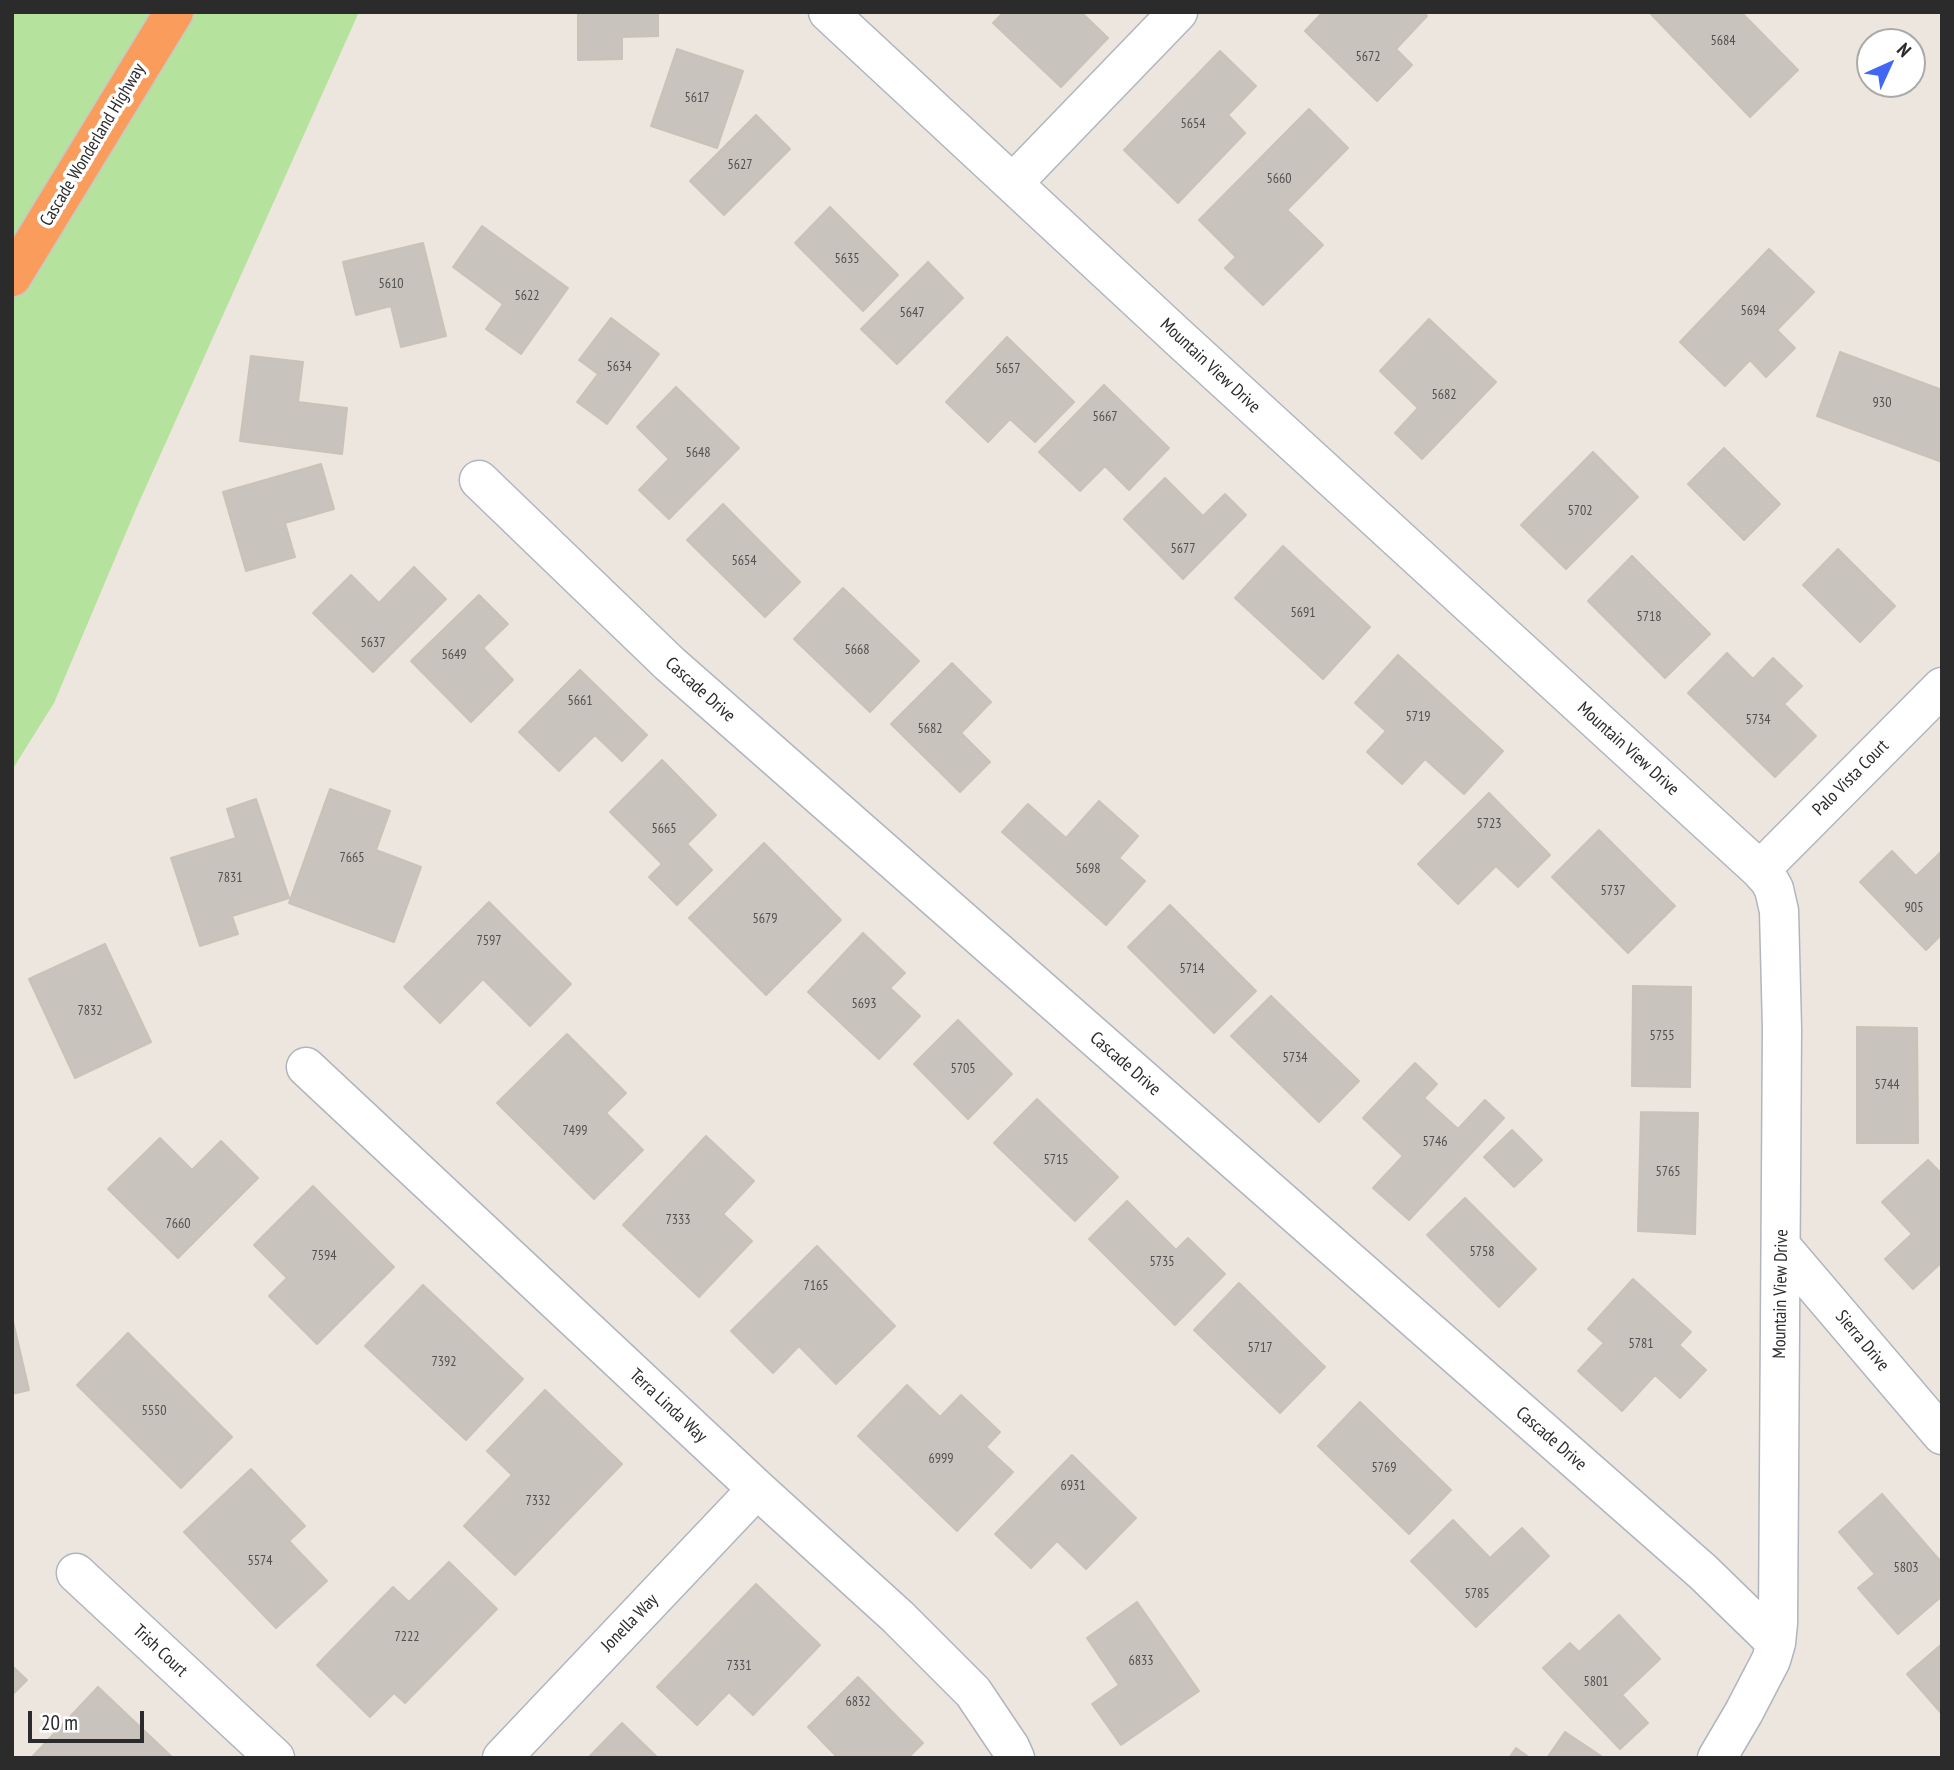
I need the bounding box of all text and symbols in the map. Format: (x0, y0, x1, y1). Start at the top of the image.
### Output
north arrow (1856, 28, 1926, 98)
house number: 5684 (1710, 33, 1736, 49)
text: N (1892, 37, 1917, 62)
house number: 5672 (1355, 49, 1381, 65)
street label: Cascade Wonderland Highway (36, 60, 150, 230)
house number: 5617 (684, 90, 710, 106)
house number: 5654 (1180, 116, 1206, 132)
house number: 5627 (727, 157, 753, 173)
house number: 5660 (1266, 171, 1292, 187)
house number: 5635 (834, 251, 860, 267)
house number: 5610 (378, 276, 404, 292)
house number: 5622 (514, 288, 540, 304)
house number: 5694 (1740, 303, 1766, 319)
house number: 5647 (899, 305, 925, 321)
street label: Mountain View Drive (1155, 314, 1265, 418)
house number: 5634 (606, 359, 632, 375)
house number: 5657 (995, 361, 1021, 377)
house number: 5682 (1431, 387, 1457, 403)
house number: 930 (1873, 395, 1891, 411)
house number: 5667 (1092, 409, 1118, 425)
house number: 5648 (685, 445, 711, 461)
house number: 5702 (1567, 503, 1593, 519)
house number: 5677 (1170, 541, 1196, 557)
house number: 5654 (731, 553, 757, 569)
house number: 5691 (1290, 605, 1316, 621)
house number: 5718 (1636, 609, 1662, 625)
house number: 5637 (360, 635, 386, 651)
house number: 5668 (844, 642, 870, 658)
house number: 5649 (441, 647, 467, 663)
street label: Cascade Drive (661, 653, 739, 727)
house number: 5661 (567, 693, 593, 709)
street label: Mountain View Drive (1573, 698, 1683, 800)
house number: 5719 (1405, 709, 1431, 725)
house number: 5734 (1745, 712, 1771, 728)
house number: 5682 (917, 721, 943, 737)
street label: Palo Vista Court (1809, 736, 1893, 820)
house number: 5723 (1476, 816, 1502, 832)
house number: 5665 (651, 821, 677, 837)
house number: 7665 (339, 850, 365, 866)
house number: 5698 (1075, 861, 1101, 877)
house number: 7831 (217, 870, 243, 886)
house number: 5737 (1600, 883, 1626, 899)
house number: 905 (1905, 900, 1923, 916)
house number: 5679 (752, 911, 778, 927)
house number: 7597 (476, 933, 502, 949)
house number: 5714 (1179, 961, 1205, 977)
house number: 5693 (851, 996, 877, 1012)
house number: 7832 (77, 1003, 103, 1019)
street label: Cascade Drive (1085, 1027, 1165, 1101)
house number: 5755 (1649, 1028, 1675, 1044)
house number: 5734 (1282, 1050, 1308, 1066)
house number: 5705 (950, 1061, 976, 1077)
house number: 5744 (1874, 1077, 1900, 1093)
house number: 7499 (562, 1123, 588, 1139)
house number: 5746 (1422, 1134, 1448, 1150)
house number: 5715 (1043, 1152, 1069, 1168)
house number: 5765 (1655, 1164, 1681, 1180)
house number: 7333 (665, 1212, 691, 1228)
house number: 7660 (165, 1216, 191, 1232)
street label: Mountain View Drive (1769, 1229, 1793, 1359)
house number: 5758 (1469, 1244, 1495, 1260)
house number: 7594 (311, 1248, 337, 1264)
house number: 5735 (1149, 1254, 1175, 1270)
house number: 7165 (803, 1278, 829, 1294)
street label: Sierra Drive (1830, 1306, 1894, 1376)
house number: 5781 (1628, 1336, 1654, 1352)
house number: 5717 (1247, 1340, 1273, 1356)
house number: 7392 (431, 1354, 457, 1370)
street label: Terra Linda Way (625, 1365, 711, 1447)
street label: Cascade Drive (1511, 1402, 1591, 1476)
house number: 5550 (141, 1403, 167, 1419)
house number: 6999 (928, 1451, 954, 1467)
house number: 5769 (1371, 1460, 1397, 1476)
house number: 6931 (1060, 1478, 1086, 1494)
house number: 7332 (525, 1493, 551, 1509)
house number: 5574 (247, 1553, 273, 1569)
house number: 5803 (1893, 1560, 1919, 1576)
house number: 5785 (1464, 1586, 1490, 1602)
street label: Jonella Way (597, 1589, 663, 1657)
street label: Trish Court (128, 1620, 192, 1682)
house number: 7222 (394, 1629, 420, 1645)
house number: 6833 (1128, 1653, 1154, 1669)
house number: 7331 (726, 1658, 752, 1674)
house number: 5801 (1583, 1674, 1609, 1690)
house number: 6832 (845, 1694, 871, 1710)
scale bar (32, 1696, 147, 1740)
text: 20 m (41, 1709, 78, 1736)

